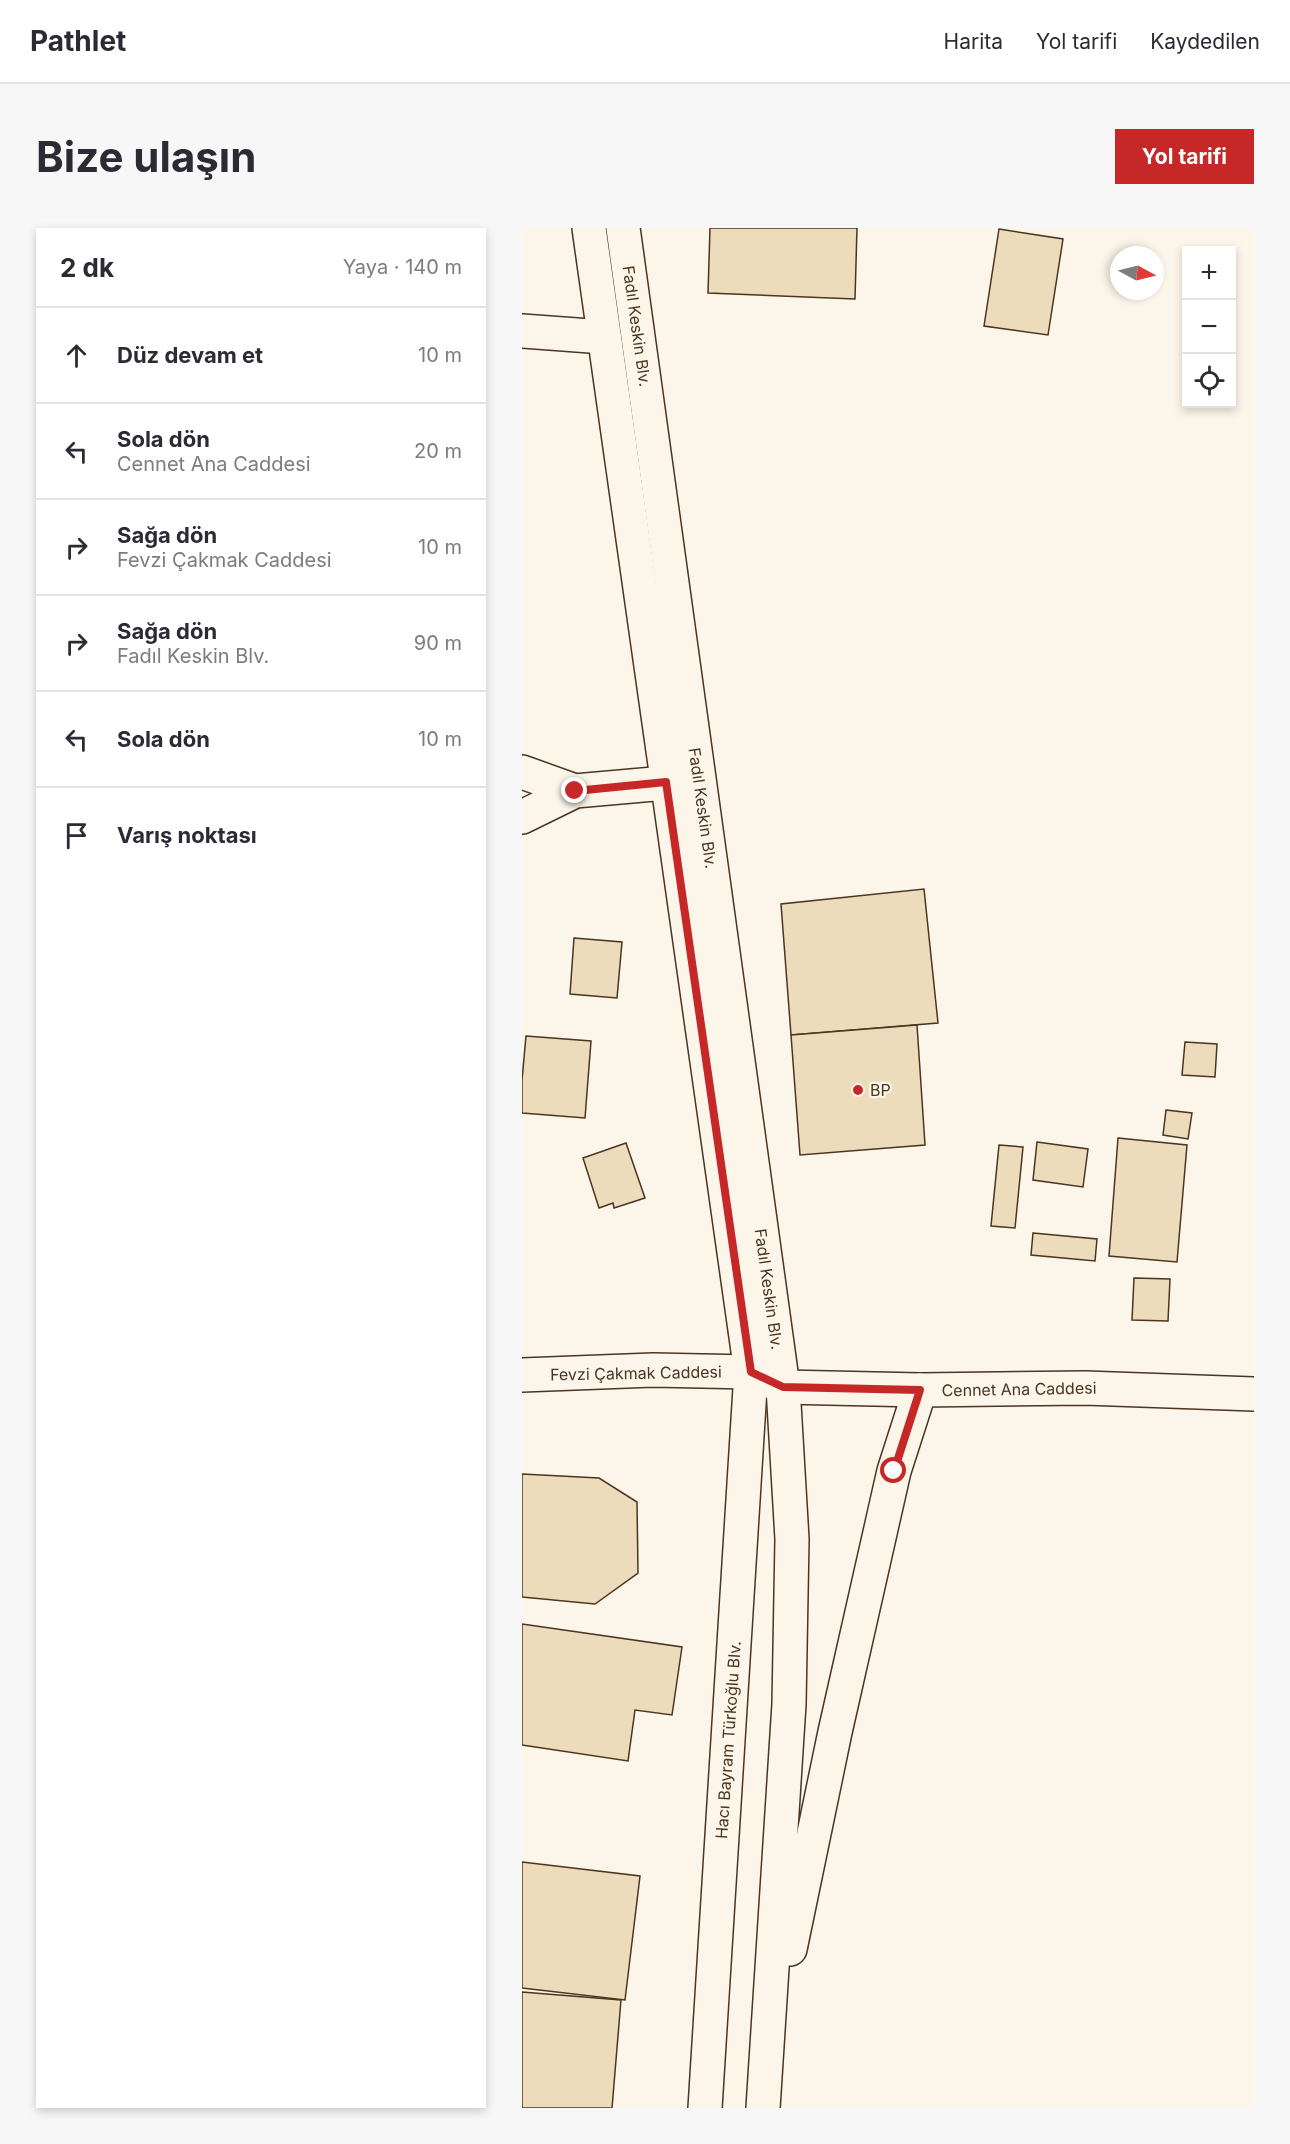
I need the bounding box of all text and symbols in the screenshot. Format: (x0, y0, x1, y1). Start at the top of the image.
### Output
text: Pathlet (30, 24, 126, 58)
text: Harita (944, 29, 1003, 54)
text: Yol tarifi (1036, 29, 1117, 54)
text: Kaydedilen (1150, 29, 1260, 54)
button: Yol tarifi (1115, 129, 1254, 184)
text: Bize ulaşın (36, 131, 256, 182)
north arrow (1110, 246, 1164, 300)
map controls (1182, 246, 1236, 408)
button: + (1182, 246, 1236, 300)
text: 2 dk (60, 252, 114, 283)
text: Yaya · 140 m (343, 255, 462, 279)
street label: Fadıl Keskin Blv. (619, 264, 655, 388)
button: − (1182, 300, 1236, 354)
icon: ahead (60, 339, 93, 372)
text: Düz devam et (117, 342, 263, 368)
text: 10 m (418, 343, 462, 367)
button: locate (1182, 354, 1236, 408)
text: Sola dön (117, 426, 210, 452)
icon: left (60, 435, 93, 468)
text: 20 m (414, 439, 462, 463)
text: Cennet Ana Caddesi (117, 452, 311, 476)
text: Sağa dön (117, 522, 217, 548)
icon: right (60, 531, 93, 564)
text: 10 m (418, 535, 462, 559)
text: Fevzi Çakmak Caddesi (117, 548, 332, 572)
text: Sağa dön (117, 618, 217, 644)
icon: right (60, 627, 93, 660)
text: 90 m (414, 631, 462, 655)
text: Fadıl Keskin Blv. (117, 644, 269, 668)
icon: left (60, 723, 93, 756)
text: Sola dön (117, 726, 210, 752)
text: 10 m (418, 727, 462, 751)
street label: Fadıl Keskin Blv. (685, 746, 721, 870)
route end (561, 777, 587, 803)
icon: arrive (60, 819, 93, 852)
text: Varış noktası (117, 822, 257, 848)
place label: BP (870, 1080, 891, 1100)
marker: BP (851, 1083, 865, 1097)
street label: Fadıl Keskin Blv. (751, 1227, 787, 1351)
street label: Fevzi Çakmak Caddesi (550, 1362, 722, 1384)
street label: Cennet Ana Caddesi (941, 1378, 1097, 1400)
route start (880, 1457, 906, 1483)
street label: Hacı Bayram Türkoğlu Blv. (711, 1640, 745, 1840)

